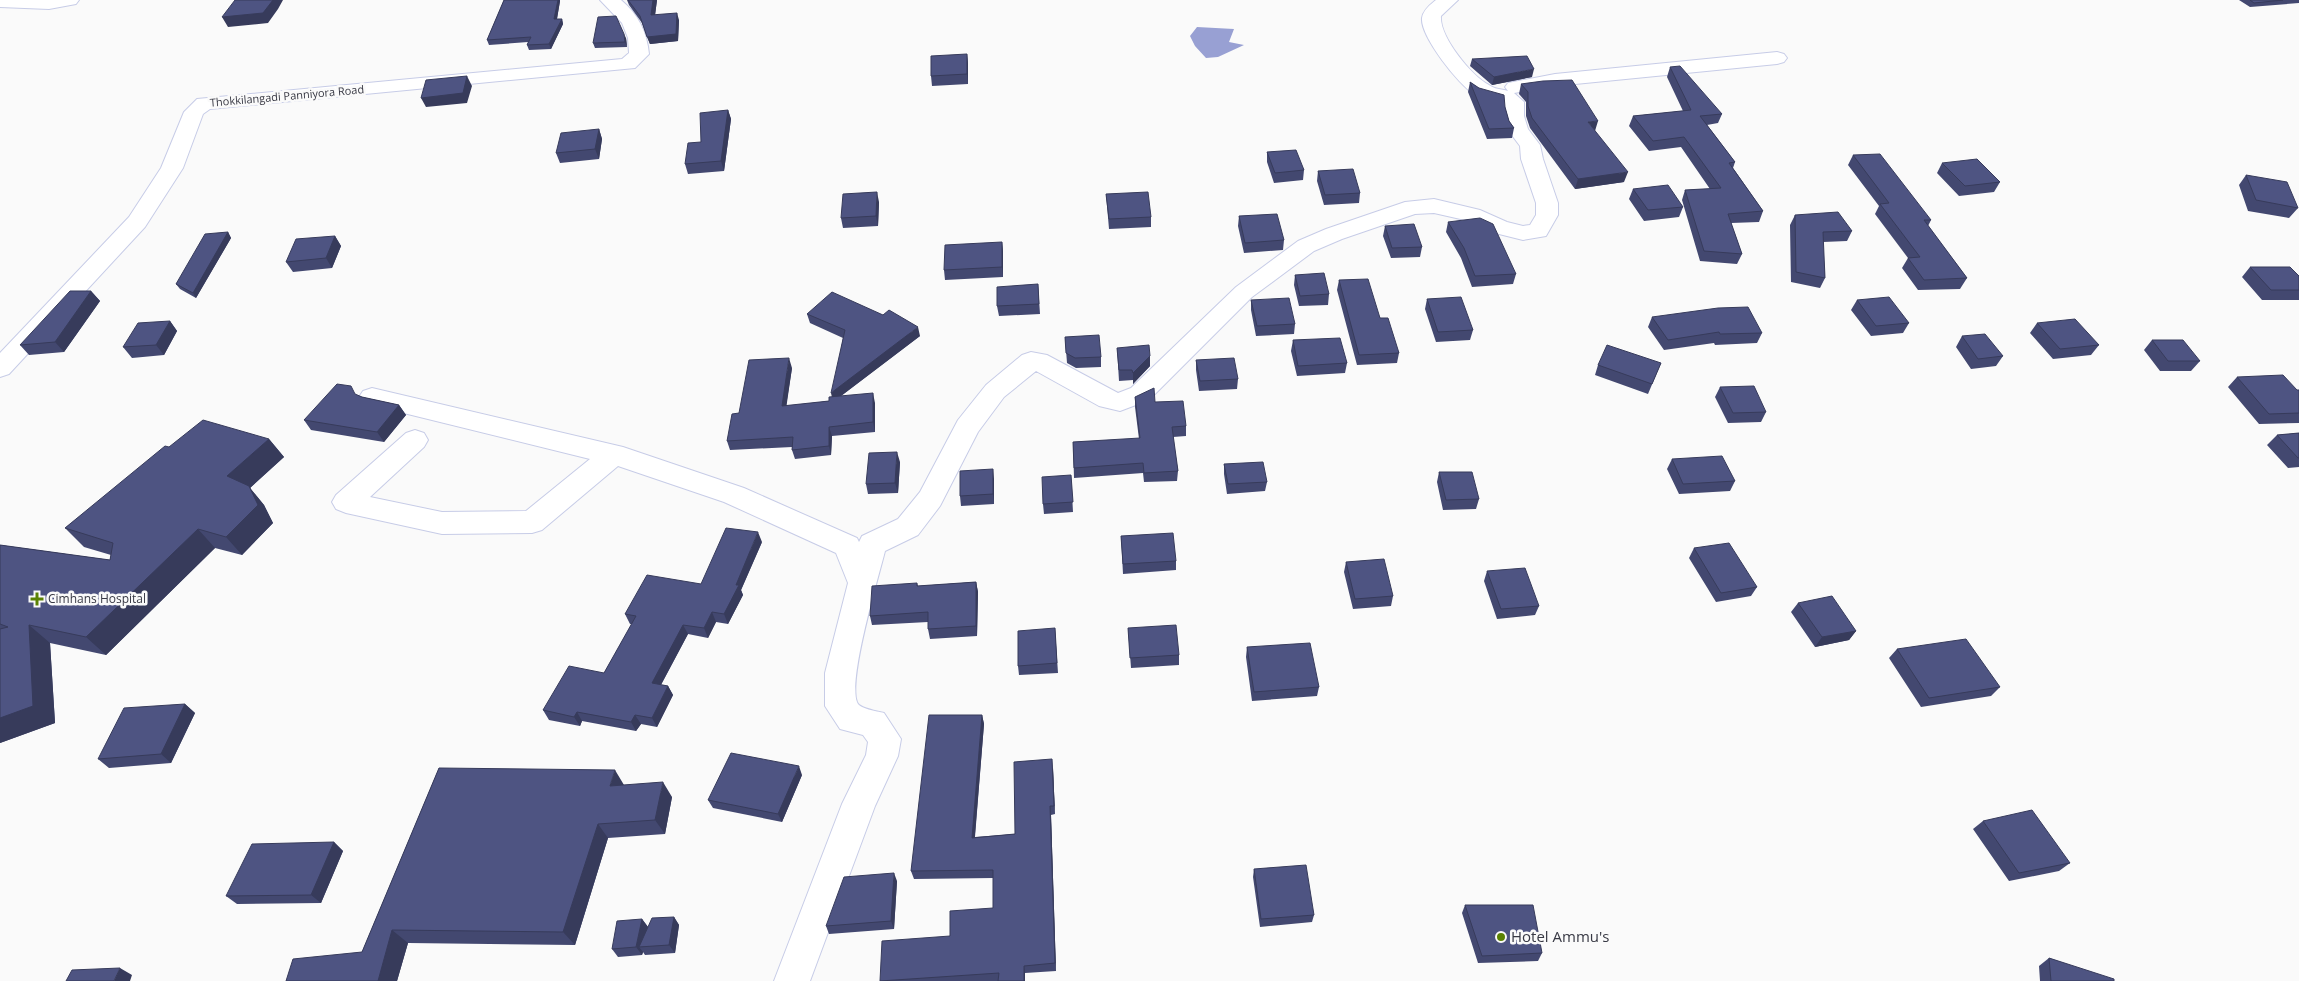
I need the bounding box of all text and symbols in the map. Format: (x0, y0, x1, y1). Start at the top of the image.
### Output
street label: Thokkilangadi Panniyora Road (209, 81, 365, 110)
place label: Cimhans Hospital (48, 590, 146, 607)
marker: Cimhans Hospital (30, 592, 44, 606)
place label: Hotel Ammu's (1511, 926, 1609, 946)
marker: Hotel Ammu's (1495, 931, 1507, 943)

